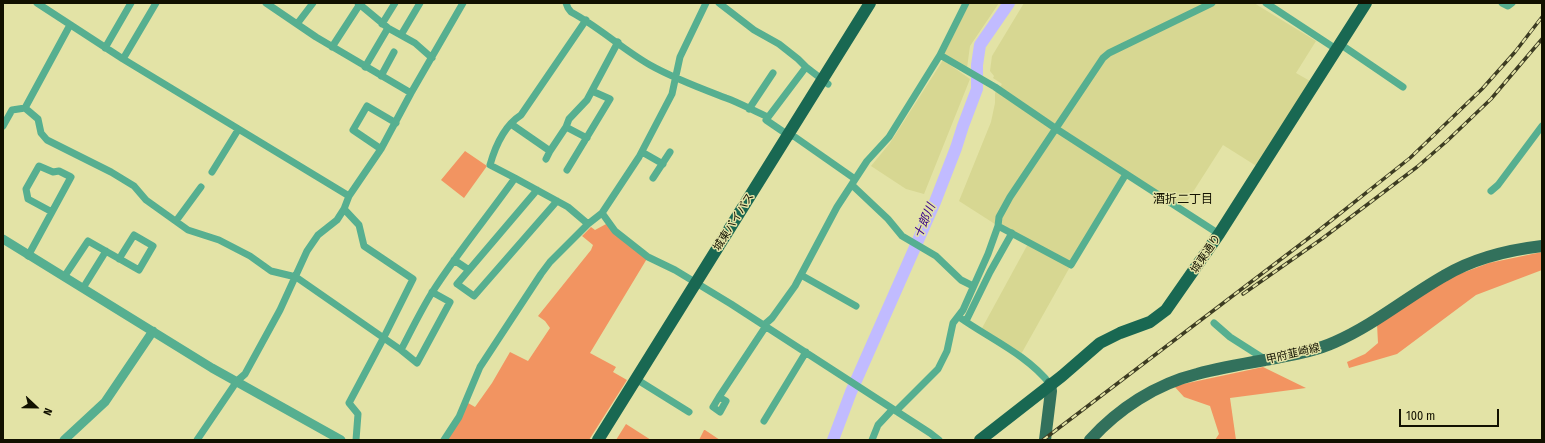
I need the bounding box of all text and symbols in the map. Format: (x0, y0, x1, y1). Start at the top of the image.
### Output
street label: 城東バイパス (711, 191, 757, 253)
district label: 酒折二丁目 (1153, 193, 1213, 207)
water label: 十郎川 (911, 202, 939, 240)
street label: 城東通り (1188, 232, 1224, 276)
street label: 甲府韮崎線 (1265, 341, 1321, 367)
north arrow (16, 387, 56, 427)
scale bar (1401, 401, 1501, 427)
text: N (40, 406, 55, 417)
text: 100 m (1406, 409, 1435, 423)

